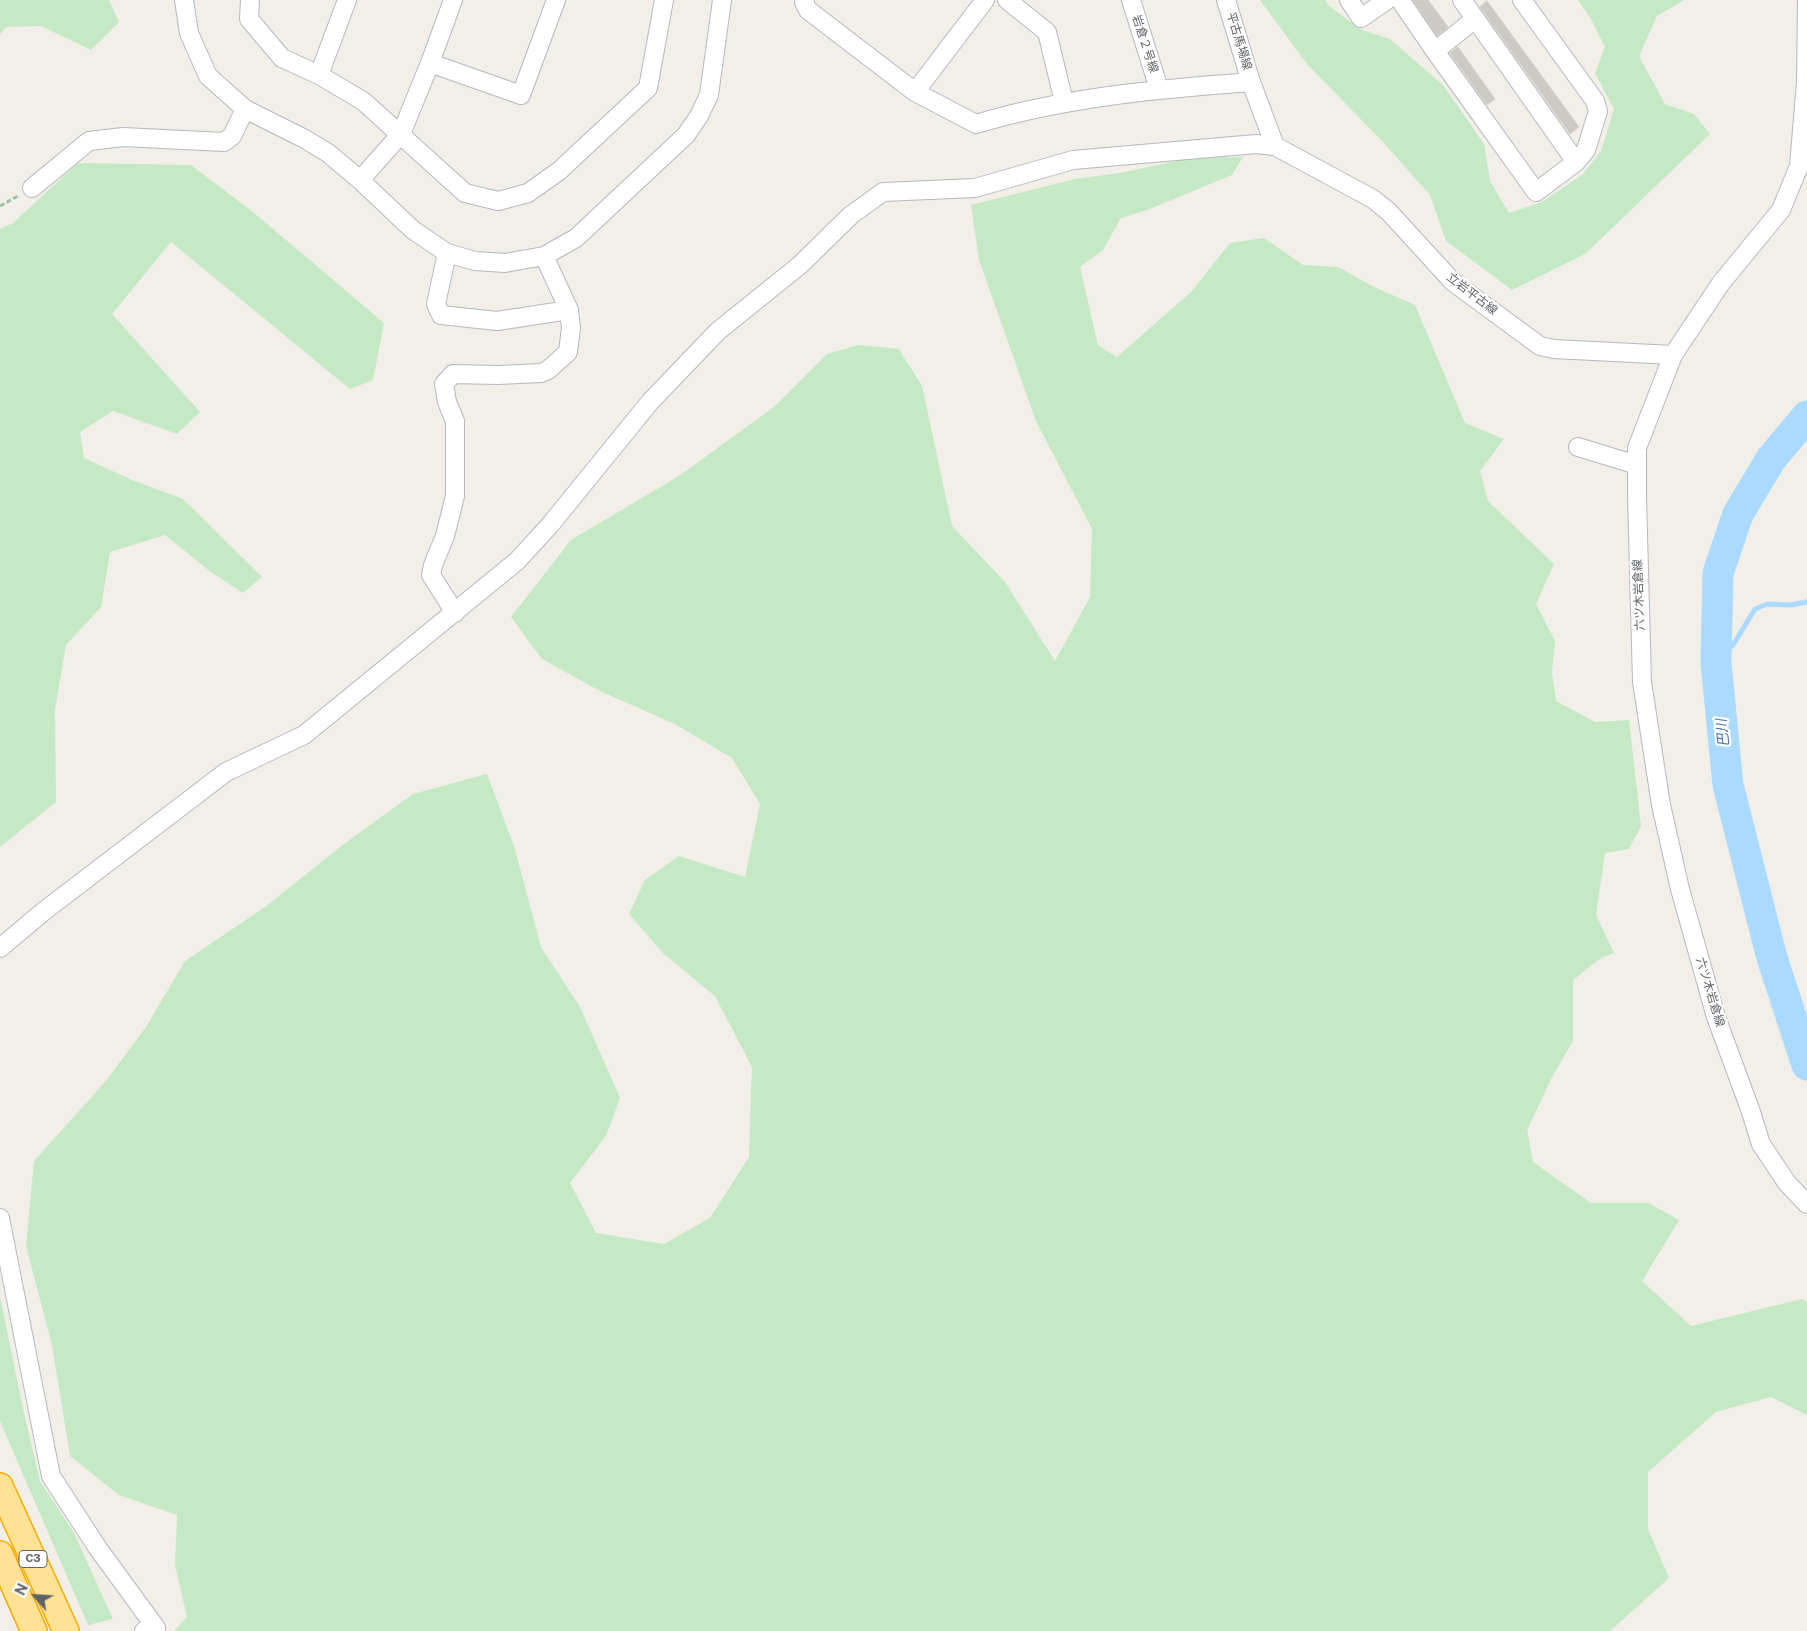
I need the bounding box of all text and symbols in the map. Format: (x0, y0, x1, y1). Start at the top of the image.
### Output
street label: 平古馬場線 (1223, 10, 1255, 72)
street label: 岩倉２号線 (1129, 13, 1161, 75)
street label: 立岩平古線 (1444, 270, 1500, 318)
street label: 六ツ木岩倉線 (1631, 559, 1647, 631)
water label: 巴川 (1713, 718, 1733, 748)
street label: 六ツ木岩倉線 (1693, 955, 1727, 1029)
road number: C3 (19, 1550, 47, 1568)
north arrow (10, 1571, 60, 1621)
text: N (12, 1581, 31, 1598)

